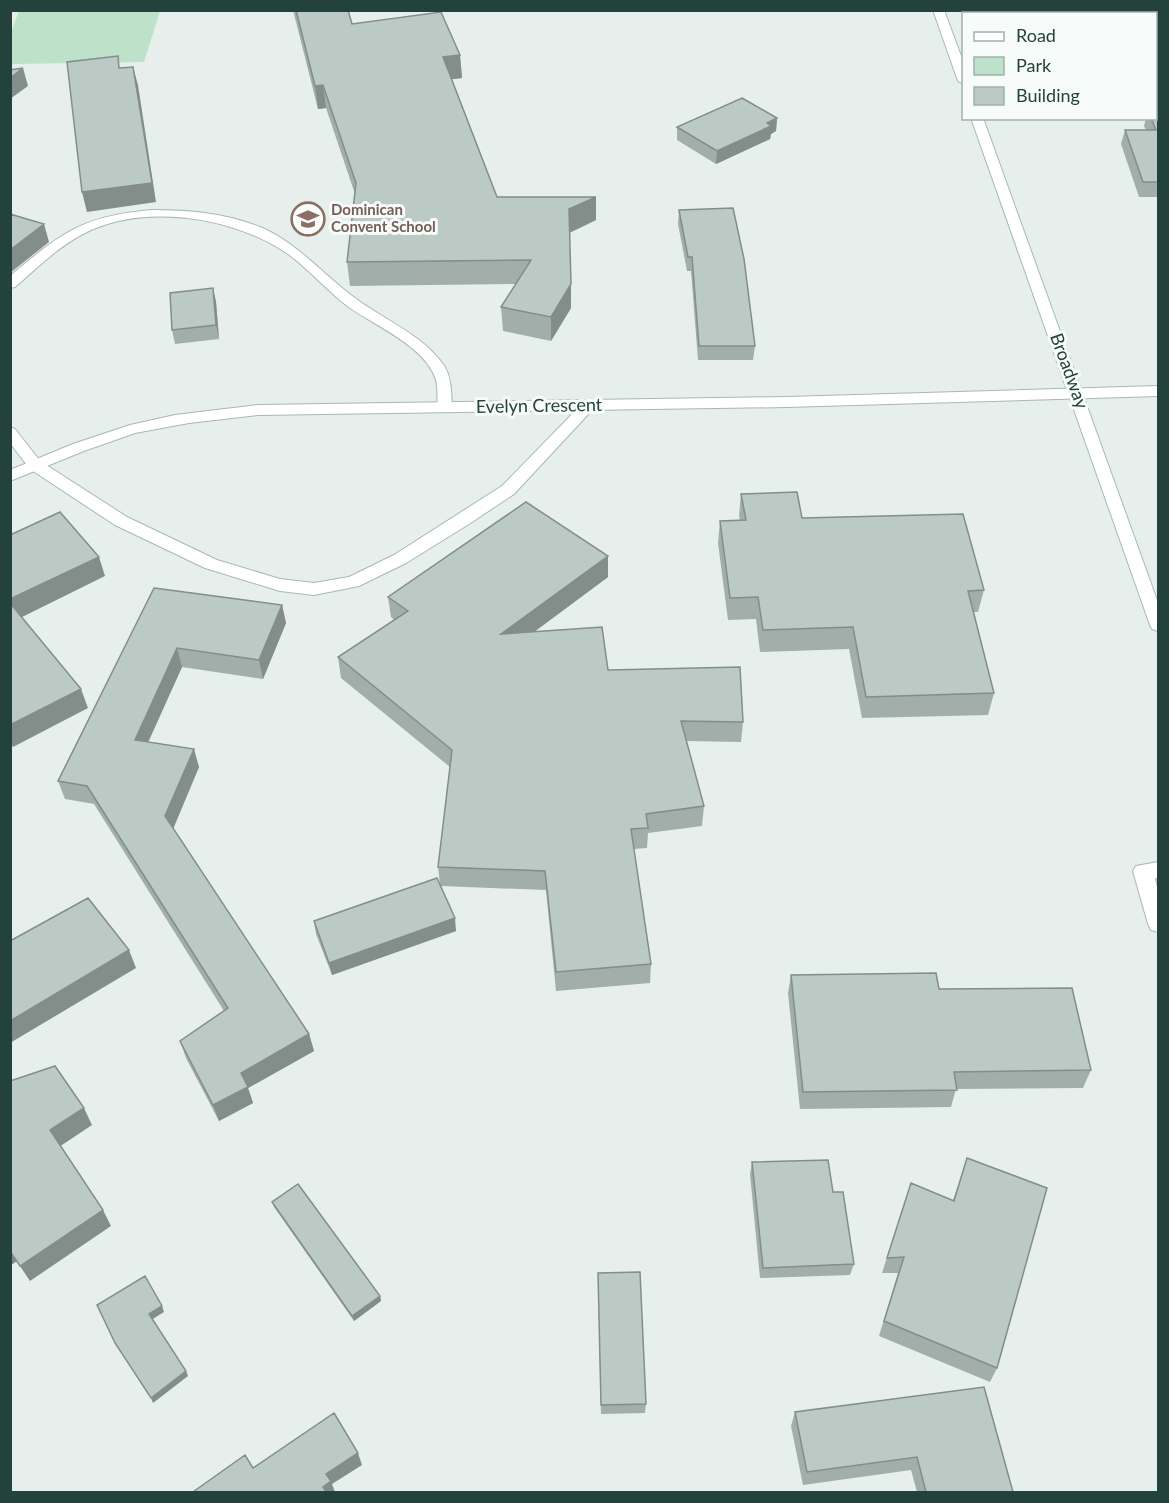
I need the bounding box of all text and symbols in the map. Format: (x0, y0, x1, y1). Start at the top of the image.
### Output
legend (962, 12, 1157, 120)
text: Road (1016, 24, 1056, 46)
text: Park (1016, 54, 1052, 76)
text: Building (1016, 84, 1080, 106)
place label: Dominican Convent School (331, 200, 436, 235)
school or university icon: Dominican Convent School (290, 201, 326, 237)
street label: Broadway (1046, 330, 1094, 412)
street label: Evelyn Crescent (476, 393, 603, 417)

